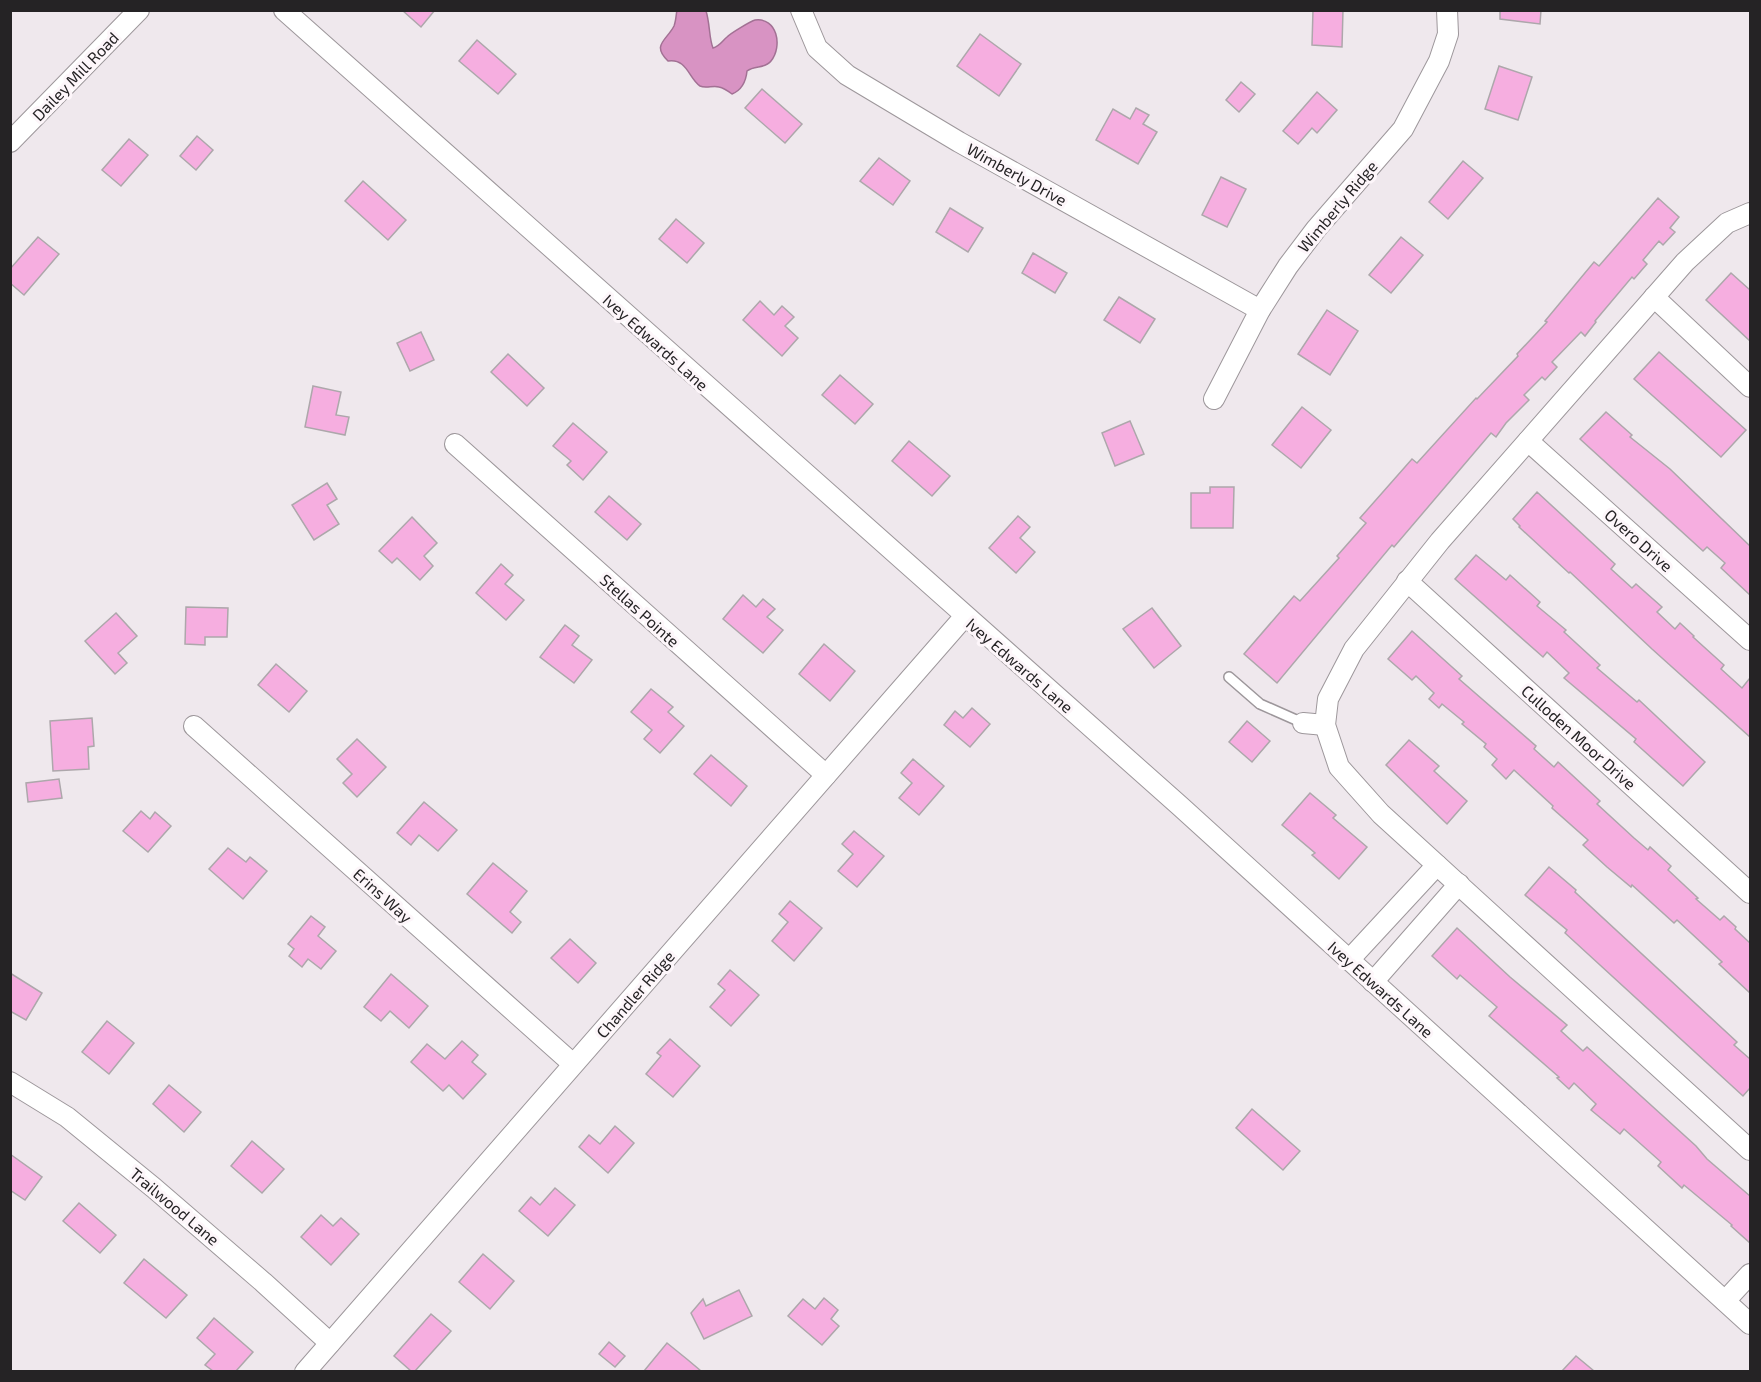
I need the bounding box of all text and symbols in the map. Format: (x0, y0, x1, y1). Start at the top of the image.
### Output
street label: Dailey Mill Road (28, 28, 122, 124)
street label: Wimberly Drive (964, 139, 1070, 209)
street label: Wimberly Ridge (1293, 156, 1381, 256)
street label: Ivey Edwards Lane (600, 290, 712, 394)
street label: Overo Drive (1601, 505, 1677, 575)
street label: Stellas Pointe (597, 570, 683, 650)
street label: Ivey Edwards Lane (963, 614, 1077, 716)
street label: Culloden Moor Drive (1518, 681, 1640, 793)
street label: Erins Way (350, 864, 417, 927)
street label: Ivey Edwards Lane (1325, 937, 1437, 1041)
street label: Chandler Ridge (592, 947, 678, 1041)
street label: Trailwood Lane (127, 1163, 223, 1249)

